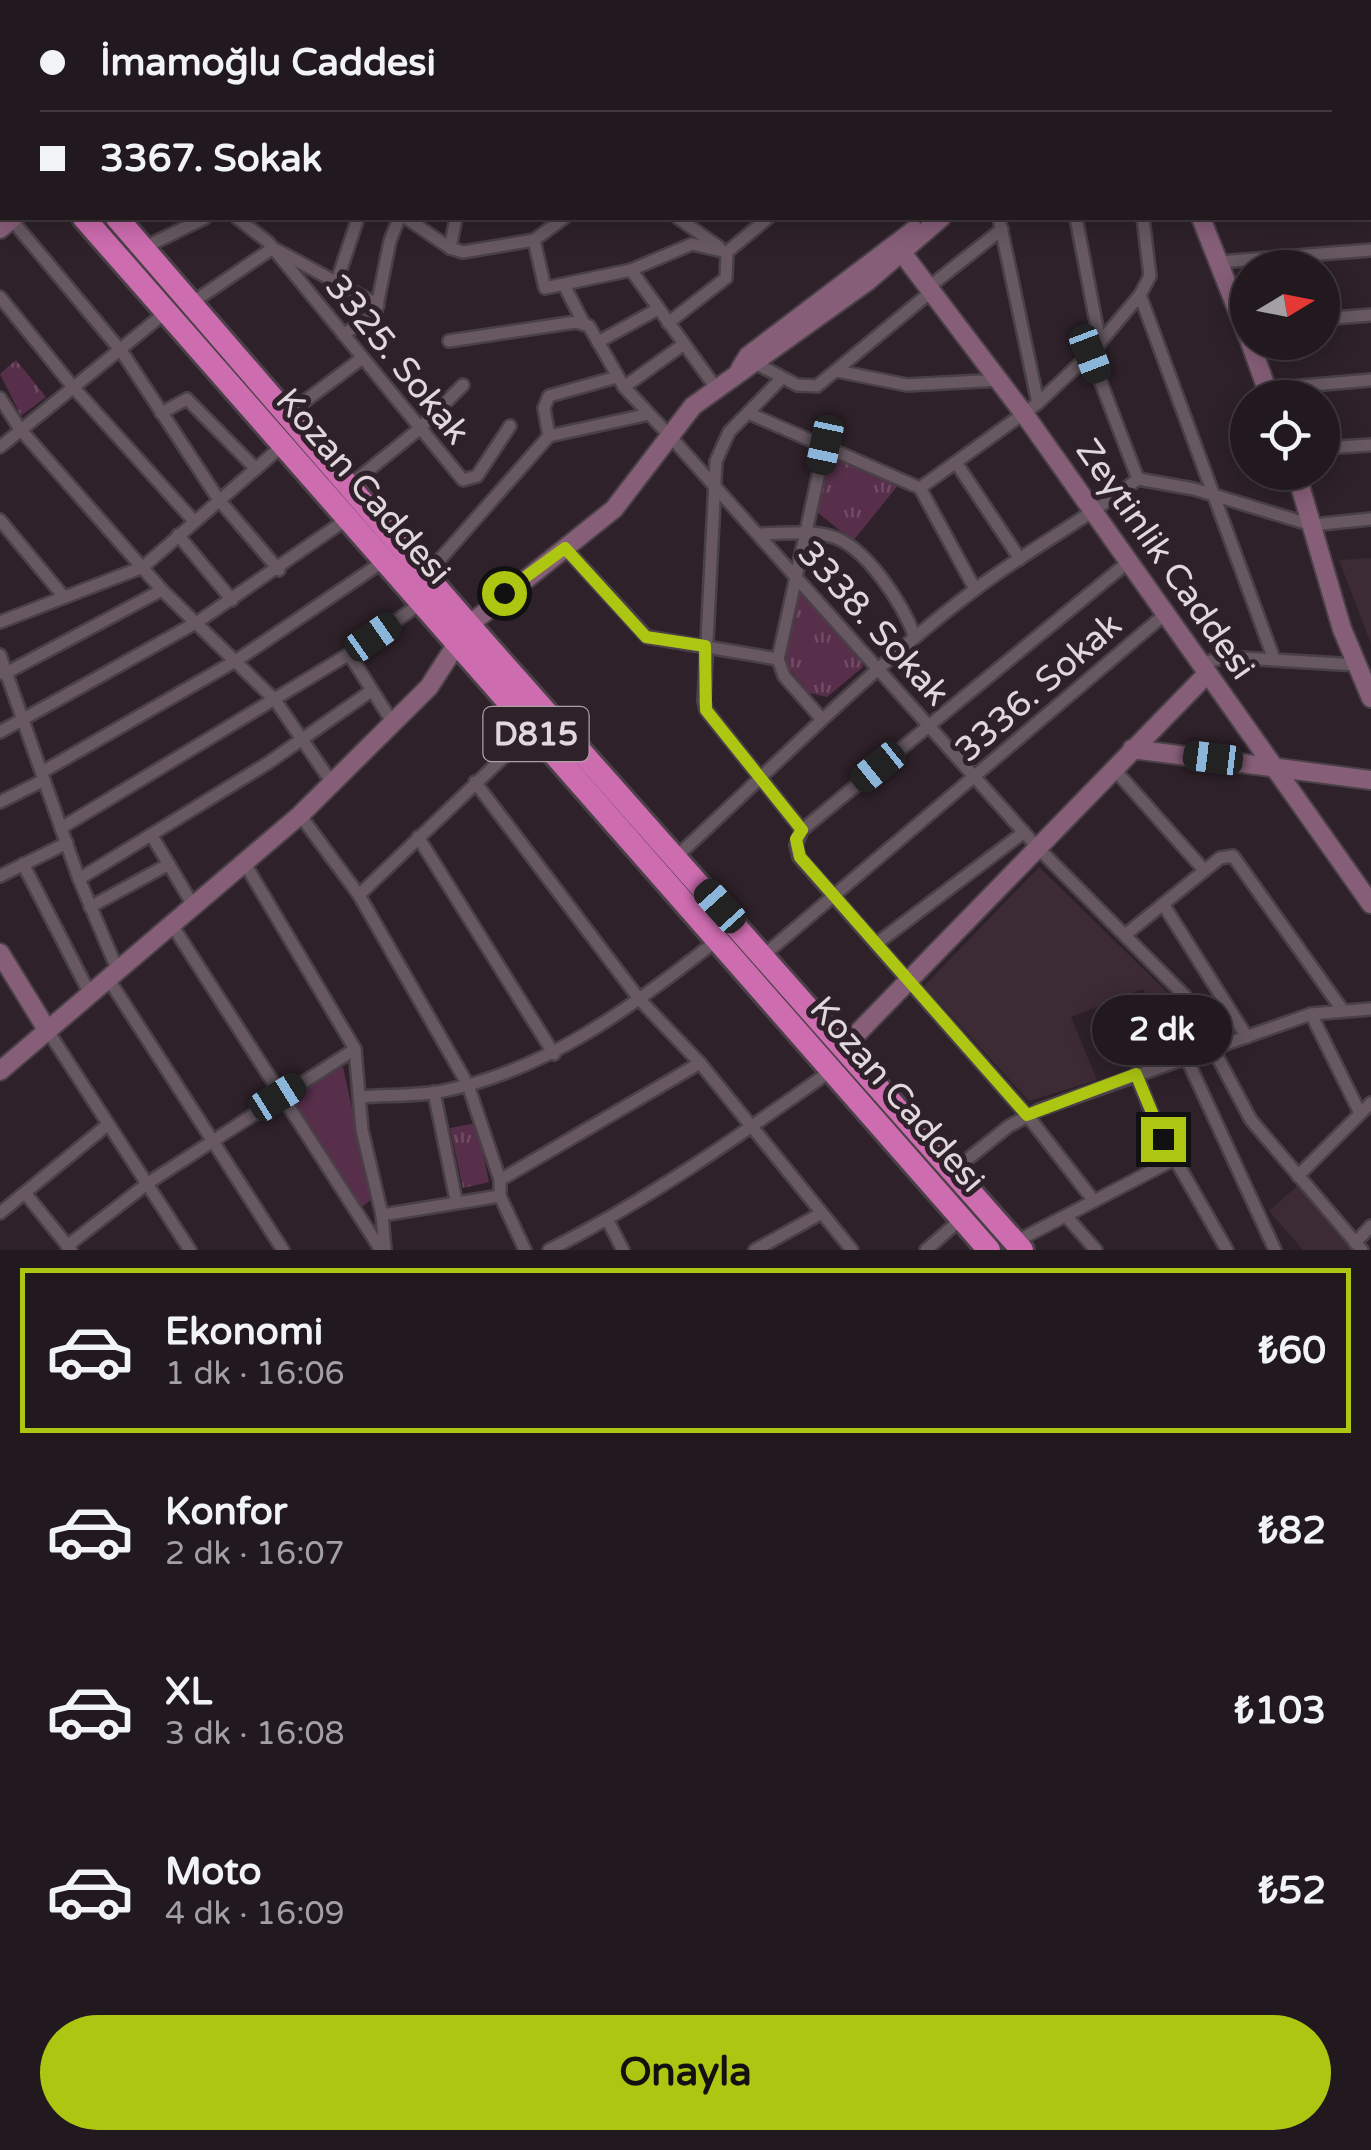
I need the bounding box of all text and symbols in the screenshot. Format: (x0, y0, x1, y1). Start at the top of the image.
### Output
text: İmamoğlu Caddesi (100, 40, 436, 86)
text: 3367. Sokak (100, 136, 322, 182)
north arrow (1230, 250, 1340, 360)
map controls (1230, 250, 1340, 490)
street label: 3325. Sokak (316, 266, 478, 453)
car (1065, 321, 1115, 387)
street label: Kozan Caddesi (267, 380, 460, 593)
button: locate (1230, 380, 1340, 490)
car (804, 413, 846, 477)
street label: Zeytinlik Caddesi (1067, 431, 1264, 688)
street label: 3338. Sokak (789, 533, 958, 714)
route start (482, 571, 527, 616)
street label: 3336. Sokak (947, 604, 1130, 771)
car (340, 608, 406, 666)
road number: D815 (484, 707, 588, 761)
car (845, 736, 911, 798)
car (1181, 739, 1245, 777)
car (689, 874, 751, 938)
street label: Kozan Caddesi (801, 988, 994, 1201)
callout: 2 dk (1093, 994, 1233, 1064)
text: 2 dk (1129, 1011, 1195, 1049)
car (245, 1068, 311, 1126)
route end (1141, 1117, 1186, 1162)
icon: car (45, 1306, 135, 1396)
text: Ekonomi (165, 1309, 323, 1355)
text: ₺60 (1258, 1328, 1326, 1374)
text: 1 dk · 16:06 (165, 1355, 345, 1393)
icon: car (45, 1486, 135, 1576)
text: Konfor (165, 1489, 287, 1535)
text: ₺82 (1258, 1508, 1326, 1554)
text: 2 dk · 16:07 (165, 1535, 345, 1573)
icon: car (45, 1666, 135, 1756)
text: XL (165, 1669, 212, 1715)
text: ₺103 (1234, 1688, 1326, 1734)
text: 3 dk · 16:08 (165, 1715, 345, 1753)
icon: car (45, 1846, 135, 1936)
text: Moto (165, 1849, 261, 1895)
text: ₺52 (1258, 1868, 1326, 1914)
text: 4 dk · 16:09 (165, 1895, 345, 1933)
button: Onayla (40, 2015, 1331, 2130)

